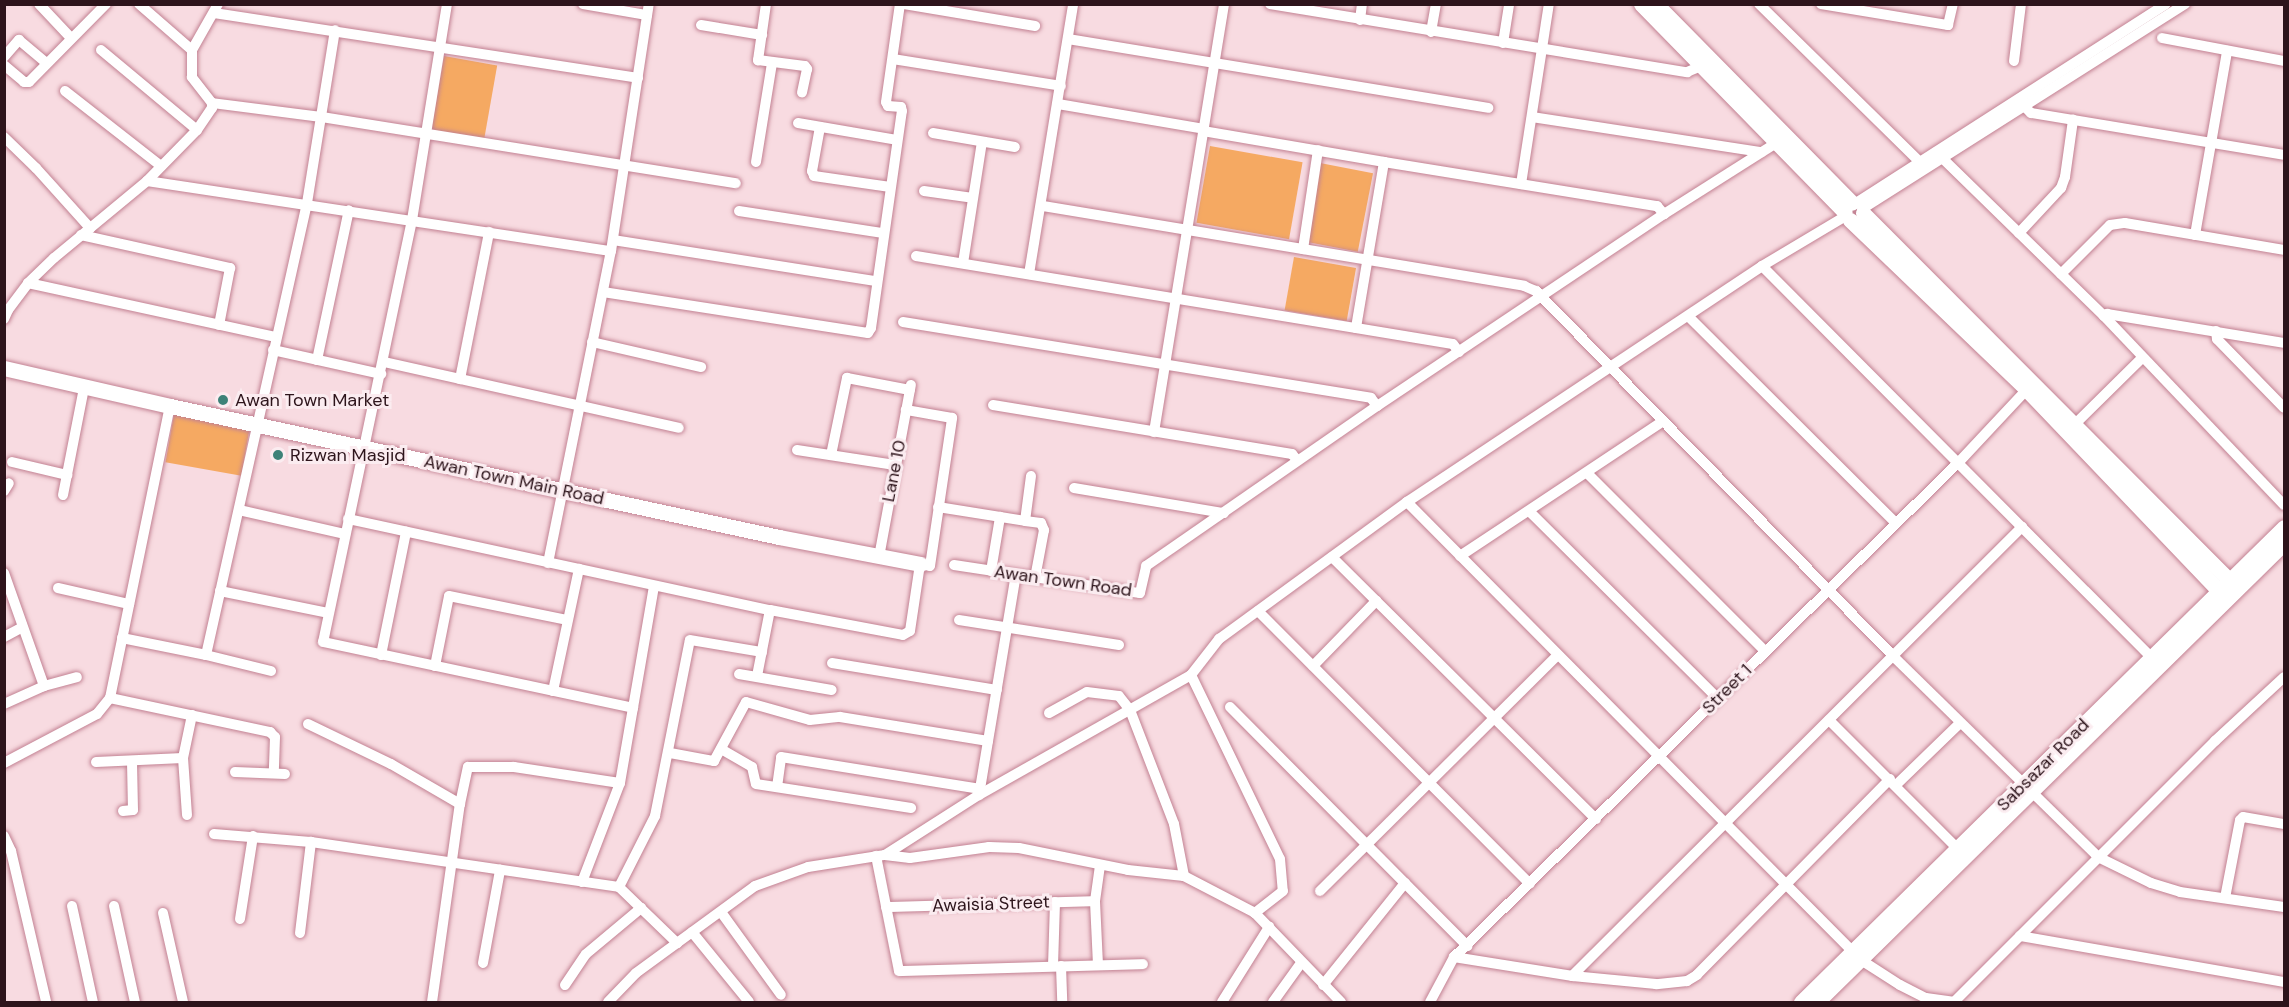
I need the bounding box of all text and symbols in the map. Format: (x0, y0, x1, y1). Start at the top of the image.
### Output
place label: Awan Town Market (235, 389, 389, 411)
marker: Awan Town Market (216, 393, 230, 407)
street label: Lane 10 (877, 438, 911, 504)
place label: Rizwan Masjid (290, 444, 406, 466)
marker: Rizwan Masjid (271, 448, 285, 462)
street label: Awan Town Main Road (422, 450, 606, 510)
street label: Awan Town Road (993, 561, 1133, 601)
street label: Street 1 (1698, 660, 1756, 718)
street label: Sabsazar Road (1992, 714, 2094, 816)
street label: Awaisia Street (932, 891, 1050, 917)

